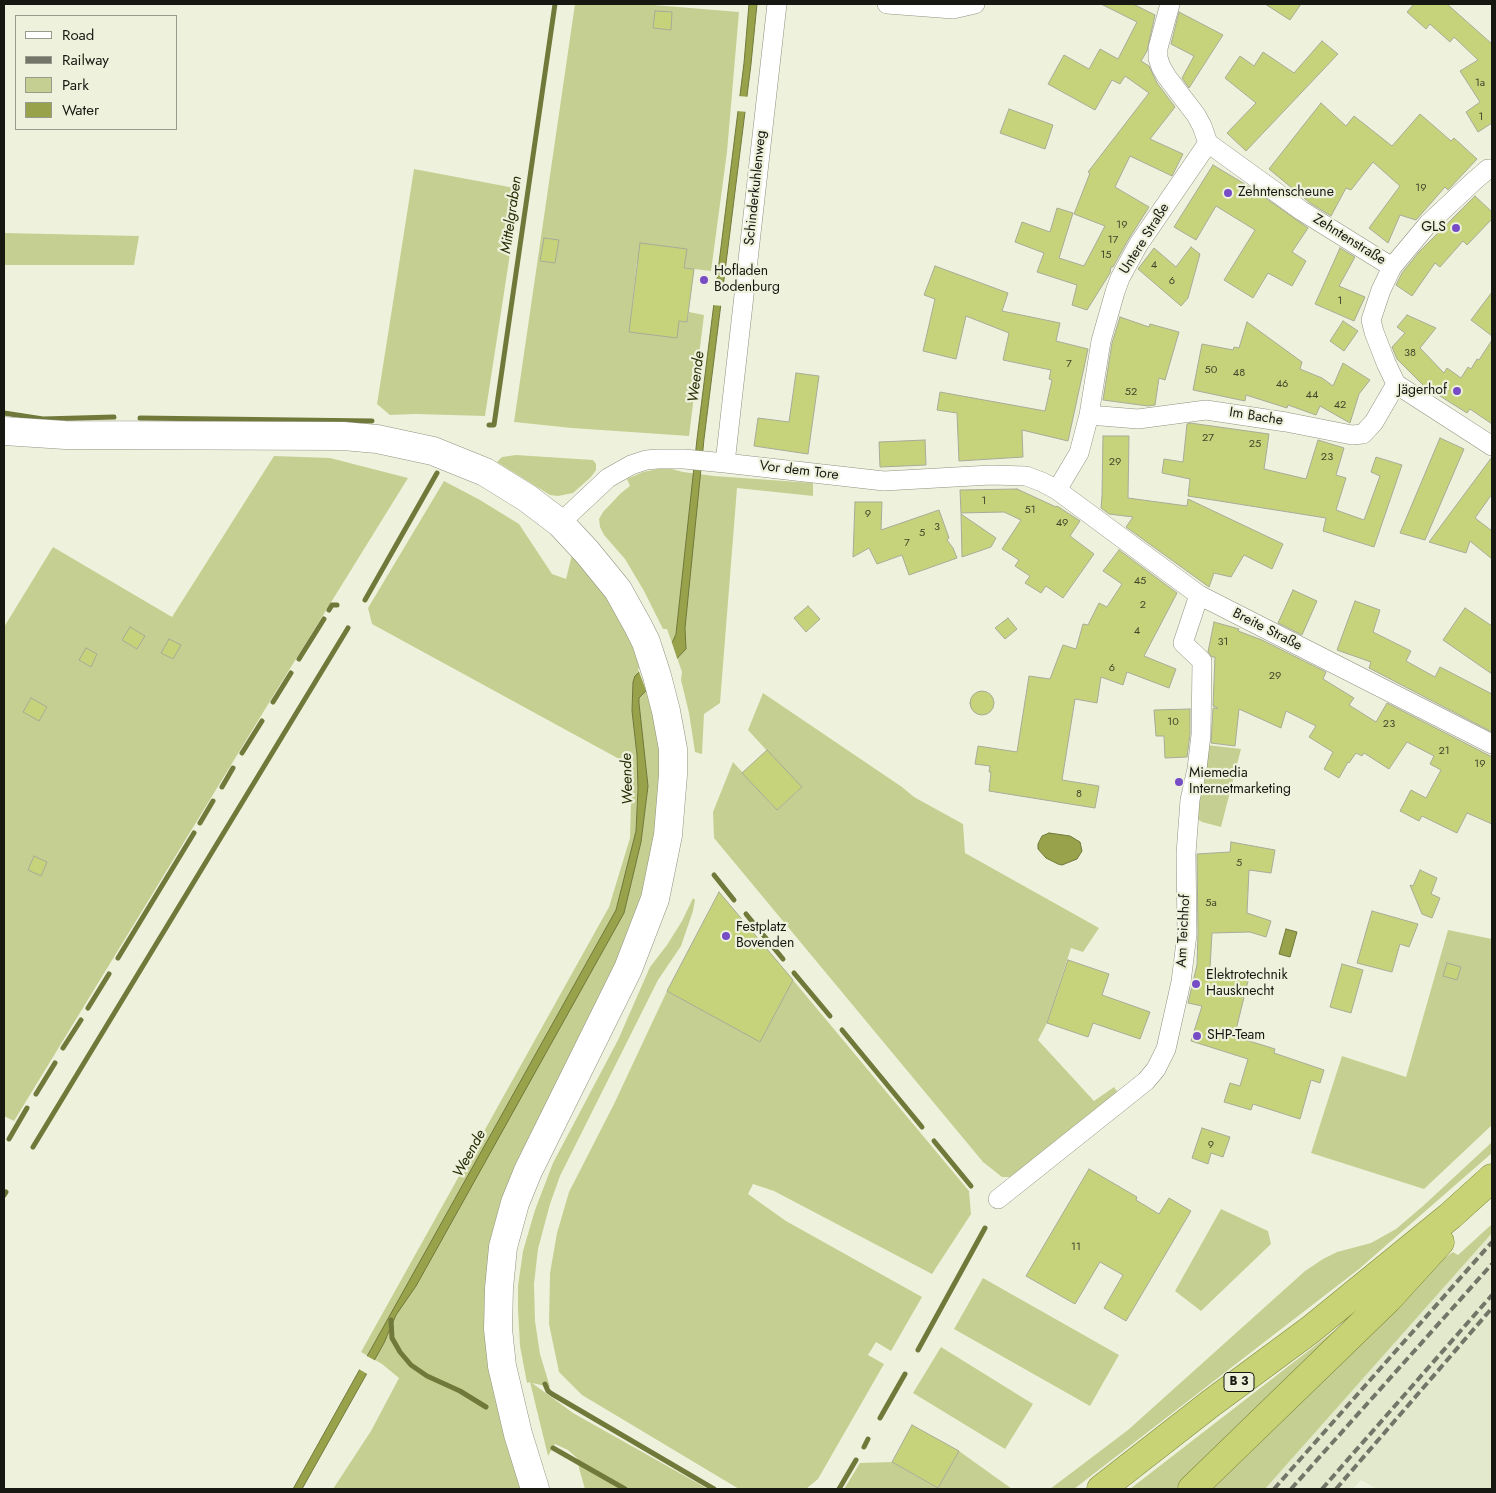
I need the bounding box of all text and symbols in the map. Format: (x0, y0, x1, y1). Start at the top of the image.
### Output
legend (15, 15, 178, 130)
text: Road (62, 24, 94, 46)
text: Railway (62, 49, 109, 71)
text: Park (62, 74, 89, 96)
house number: 1a (1475, 76, 1485, 90)
text: Water (62, 99, 99, 121)
house number: 1 (1479, 110, 1483, 124)
street label: Schinderkuhlenweg (742, 130, 770, 246)
water label: Mittelgraben (498, 175, 526, 255)
house number: 19 (1415, 181, 1427, 195)
place label: Zehntenscheune (1238, 185, 1334, 201)
marker: Zehntenscheune (1222, 187, 1234, 199)
street label: Untere Straße (1117, 200, 1173, 278)
street label: Zehntenstraße (1309, 211, 1389, 269)
house number: 19 (1116, 218, 1128, 232)
place label: GLS (1421, 220, 1446, 236)
marker: GLS (1450, 222, 1462, 234)
house number: 17 (1108, 233, 1118, 247)
house number: 15 (1100, 248, 1112, 262)
house number: 4 (1151, 258, 1157, 272)
place label: Hofladen Bodenburg (714, 264, 780, 296)
marker: Hofladen Bodenburg (698, 274, 710, 286)
house number: 6 (1169, 274, 1175, 288)
house number: 1 (1338, 294, 1342, 308)
house number: 38 (1404, 346, 1416, 360)
water label: Weende (685, 350, 709, 404)
house number: 7 (1066, 357, 1072, 371)
house number: 50 (1205, 363, 1217, 377)
house number: 48 (1233, 366, 1245, 380)
house number: 46 (1276, 377, 1288, 391)
place label: Jägerhof (1398, 383, 1447, 399)
house number: 52 (1125, 385, 1137, 399)
marker: Jägerhof (1451, 385, 1463, 397)
house number: 44 (1306, 388, 1318, 402)
house number: 42 (1334, 398, 1346, 412)
street label: Im Bache (1228, 404, 1284, 430)
house number: 27 (1202, 431, 1214, 445)
house number: 25 (1249, 437, 1261, 451)
house number: 23 (1321, 450, 1333, 464)
house number: 29 (1109, 455, 1121, 469)
street label: Vor dem Tore (758, 458, 840, 484)
house number: 1 (982, 494, 986, 508)
house number: 51 (1024, 503, 1036, 517)
house number: 9 (865, 507, 871, 521)
house number: 49 (1056, 516, 1068, 530)
house number: 3 (934, 520, 940, 534)
house number: 5 (919, 526, 925, 540)
house number: 7 (904, 536, 910, 550)
house number: 45 (1134, 574, 1146, 588)
house number: 2 (1140, 598, 1146, 612)
street label: Breite Straße (1229, 605, 1305, 655)
house number: 4 (1134, 624, 1140, 638)
house number: 31 (1218, 635, 1228, 649)
house number: 6 (1109, 661, 1115, 675)
house number: 29 (1269, 669, 1281, 683)
house number: 10 (1167, 715, 1179, 729)
house number: 23 (1383, 717, 1395, 731)
house number: 21 (1438, 744, 1450, 758)
water label: Weende (618, 753, 638, 805)
house number: 19 (1474, 757, 1486, 771)
place label: Miemedia Internetmarketing (1189, 766, 1291, 799)
marker: Miemedia Internetmarketing (1173, 776, 1185, 788)
house number: 8 (1076, 787, 1082, 801)
house number: 5 (1236, 856, 1242, 870)
street label: Am Teichhof (1174, 894, 1194, 968)
house number: 5a (1205, 896, 1217, 910)
place label: Festplatz Bovenden (736, 920, 794, 952)
marker: Festplatz Bovenden (720, 930, 732, 942)
place label: Elektrotechnik Hausknecht (1206, 968, 1288, 1000)
marker: Elektrotechnik Hausknecht (1190, 978, 1202, 990)
place label: SHP-Team (1207, 1028, 1265, 1044)
marker: SHP-Team (1191, 1030, 1203, 1042)
water label: Weende (450, 1127, 490, 1181)
house number: 9 (1208, 1138, 1214, 1152)
house number: 11 (1071, 1240, 1081, 1254)
road number: B 3 (1224, 1372, 1254, 1391)

